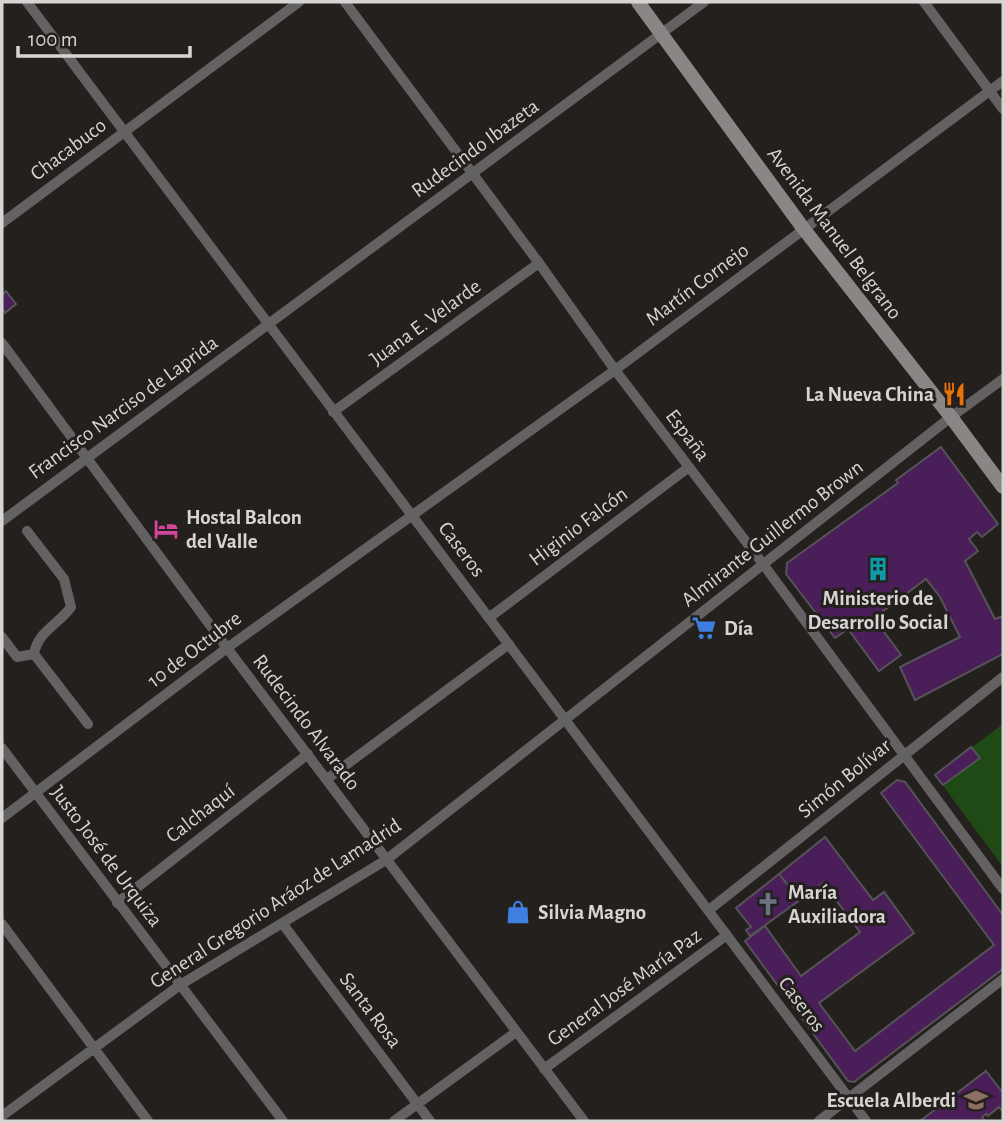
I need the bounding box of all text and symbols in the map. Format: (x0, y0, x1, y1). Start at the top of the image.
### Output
scale bar (18, 14, 189, 58)
text: 100 m (28, 29, 78, 50)
street label: Rudecindo Ibazeta (408, 95, 543, 201)
street label: Chacabuco (26, 114, 110, 185)
street label: Avenida Manuel Belgrano (763, 143, 906, 323)
street label: Martín Cornejo (642, 239, 753, 330)
street label: Juana E. Velarde (366, 275, 485, 370)
street label: Francisco Narciso de Laprida (25, 332, 222, 483)
restaurant icon: La Nueva China (940, 380, 968, 408)
place label: La Nueva China (805, 384, 934, 405)
street label: España (662, 406, 714, 465)
street label: Almirante Guillermo Brown (678, 456, 867, 611)
street label: Higinio Falcón (525, 483, 631, 570)
place label: Hostal Balcon del Valle (186, 507, 302, 552)
hotel icon: Hostal Balcon del Valle (152, 515, 180, 543)
street label: Caseros (434, 518, 489, 581)
building icon: Ministerio de Desarrollo Social (864, 555, 892, 583)
place label: Ministerio de Desarrollo Social (808, 588, 948, 633)
street label: 10 de Octubre (143, 607, 245, 691)
supermarket icon: Día (690, 614, 718, 642)
place label: Día (724, 618, 753, 639)
street label: Rudecindo Alvarado (249, 651, 364, 794)
street label: Simón Bolívar (794, 735, 895, 822)
street label: Calchaquí (162, 780, 239, 847)
street label: Justo José de Urquiza (47, 782, 167, 931)
street label: General Gregorio Aráoz de Lamadrid (146, 814, 405, 992)
place label: María Auxiliadora (788, 882, 886, 927)
church icon: María Auxiliadora (754, 890, 782, 918)
shop icon: Silvia Magno (504, 898, 532, 926)
place label: Silvia Magno (538, 902, 646, 923)
street label: General José María Paz (544, 925, 705, 1050)
street label: Santa Rosa (336, 969, 406, 1052)
street label: Caseros (774, 973, 829, 1036)
school or university icon: Escuela Alberdi (962, 1086, 990, 1114)
place label: Escuela Alberdi (827, 1090, 956, 1111)

